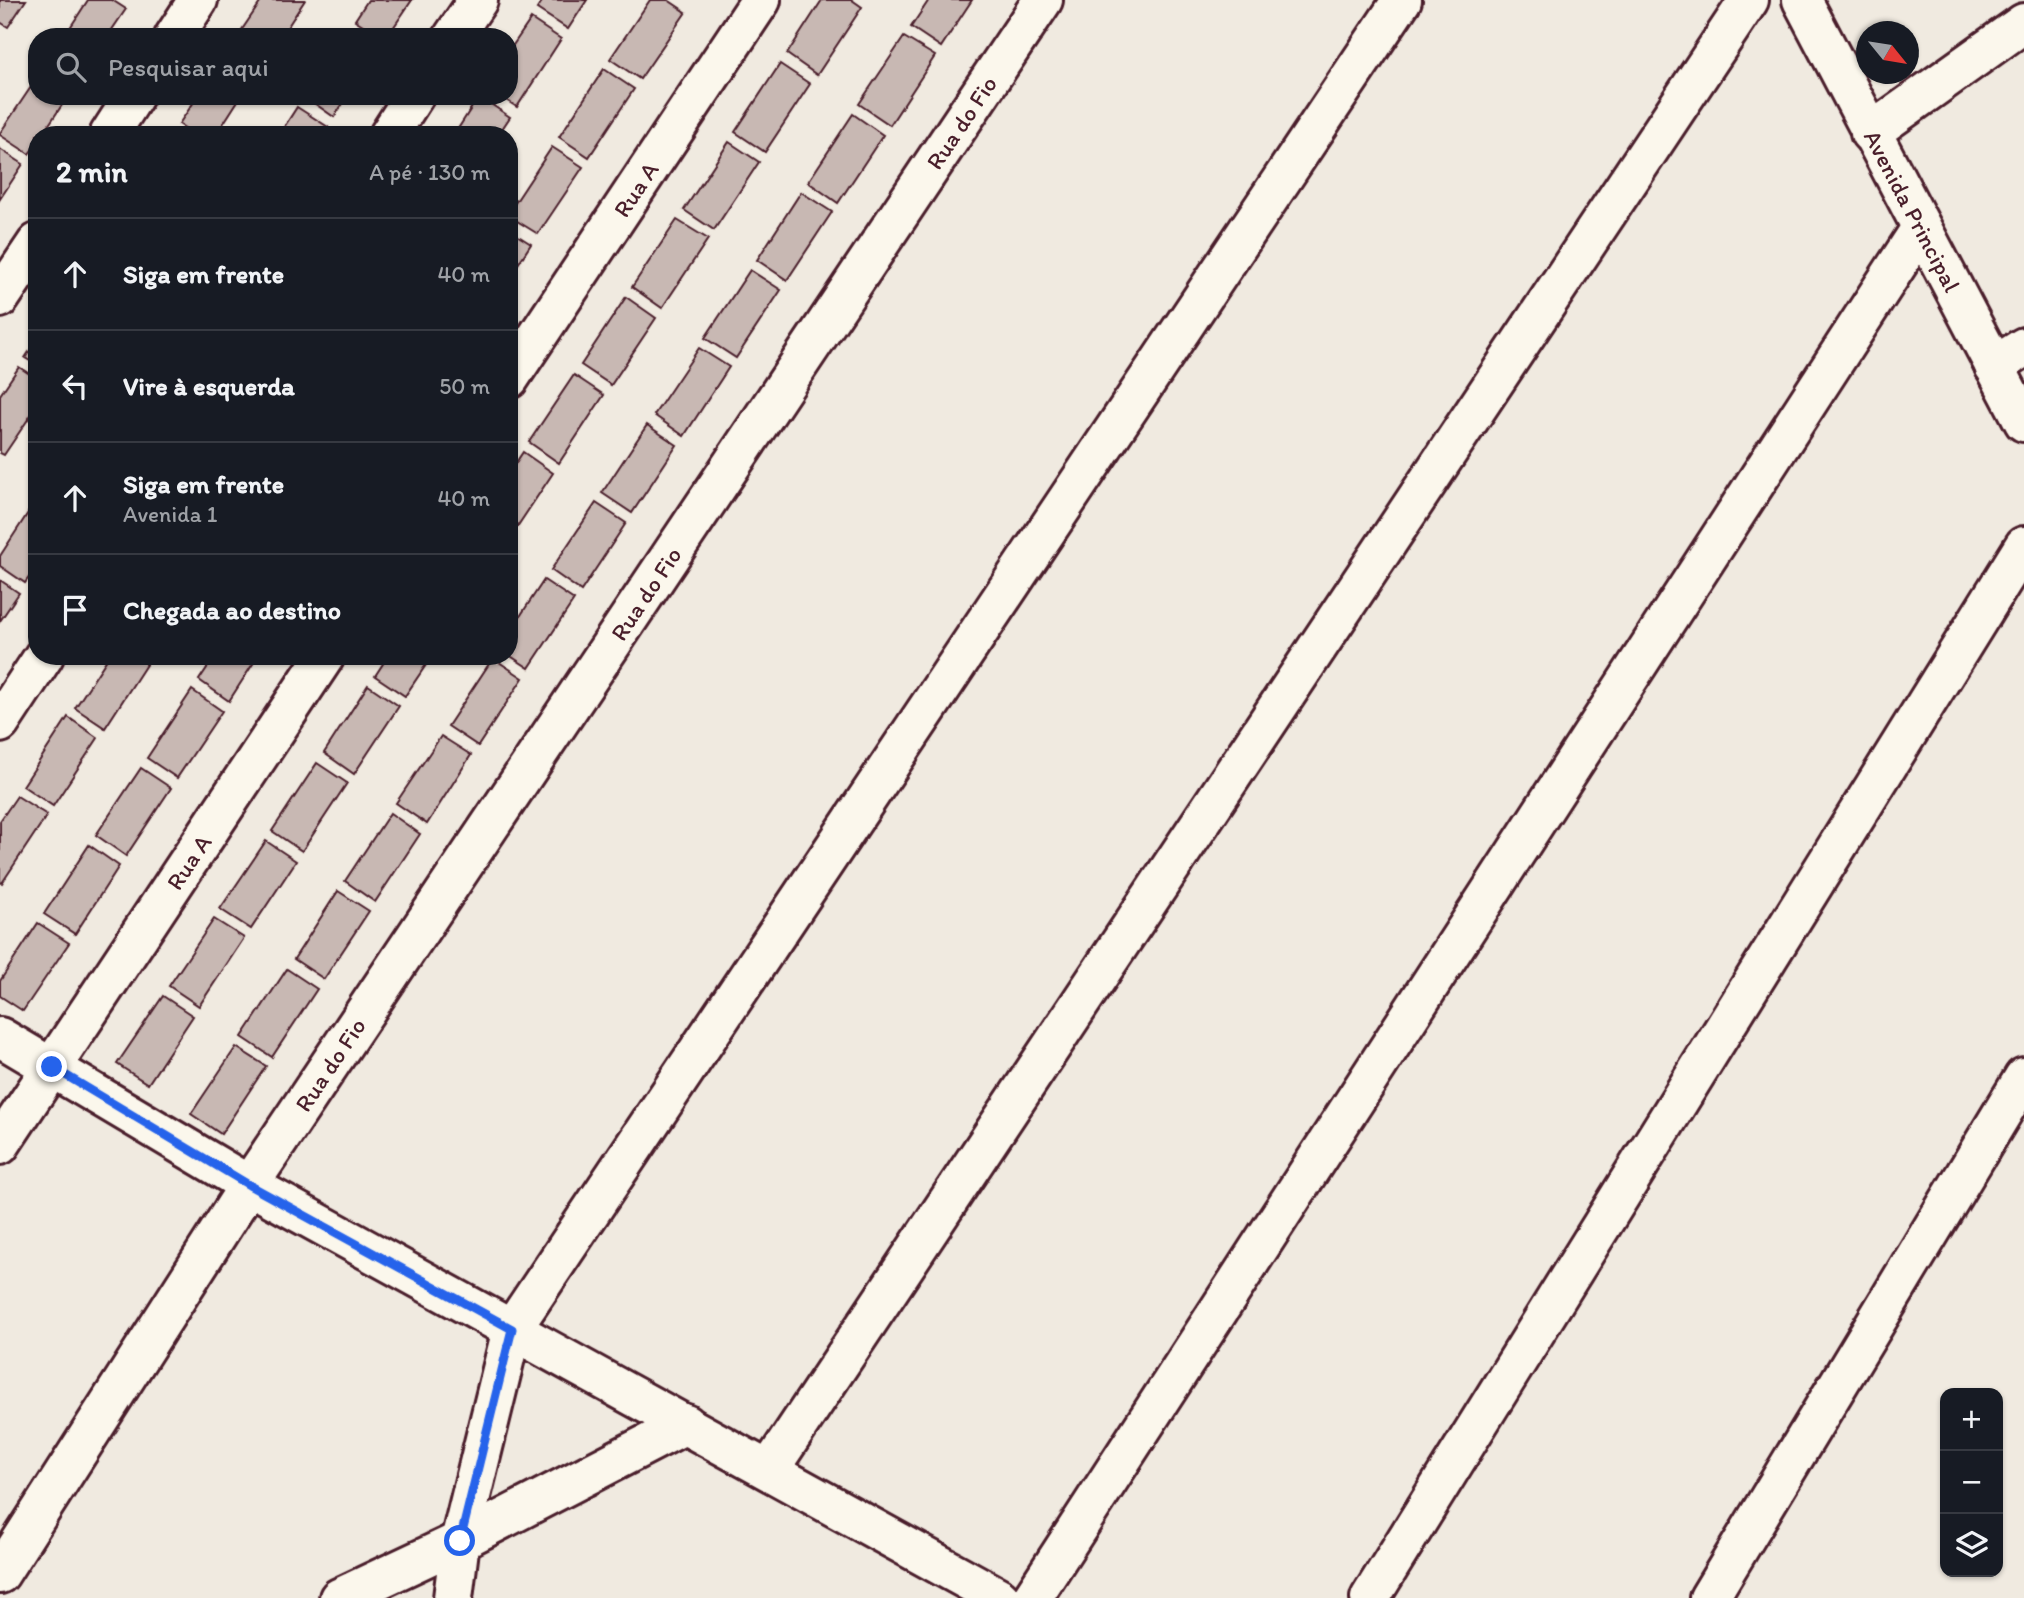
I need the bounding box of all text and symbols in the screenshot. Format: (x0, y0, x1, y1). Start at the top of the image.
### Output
north arrow (1856, 21, 1919, 84)
search box (28, 28, 518, 105)
icon: search (52, 48, 90, 86)
text: Pesquisar aqui (108, 51, 269, 83)
street label: Rua do Fio (919, 70, 1003, 175)
street label: Avenida Principal (1858, 125, 1967, 297)
text: 2 min (56, 153, 127, 190)
street label: Rua A (606, 156, 664, 222)
text: A pé · 130 m (369, 158, 490, 186)
icon: ahead (56, 255, 94, 293)
text: Siga em frente (123, 258, 284, 290)
text: 40 m (437, 260, 490, 288)
icon: left (56, 367, 94, 405)
text: Vire à esquerda (123, 370, 295, 402)
text: 50 m (439, 372, 490, 400)
text: Siga em frente (123, 468, 284, 500)
icon: ahead (56, 479, 94, 517)
text: 40 m (437, 484, 490, 512)
text: Avenida 1 (123, 500, 217, 528)
street label: Rua do Fio (604, 541, 687, 646)
icon: arrive (56, 591, 94, 629)
text: Chegada ao destino (123, 594, 341, 626)
street label: Rua A (159, 829, 217, 895)
street label: Rua do Fio (288, 1012, 371, 1117)
route end (36, 1051, 67, 1082)
map controls (1940, 1388, 2003, 1577)
button: + (1940, 1388, 2003, 1451)
button: − (1940, 1451, 2003, 1514)
button: layers (1940, 1514, 2003, 1577)
route start (444, 1525, 475, 1556)

